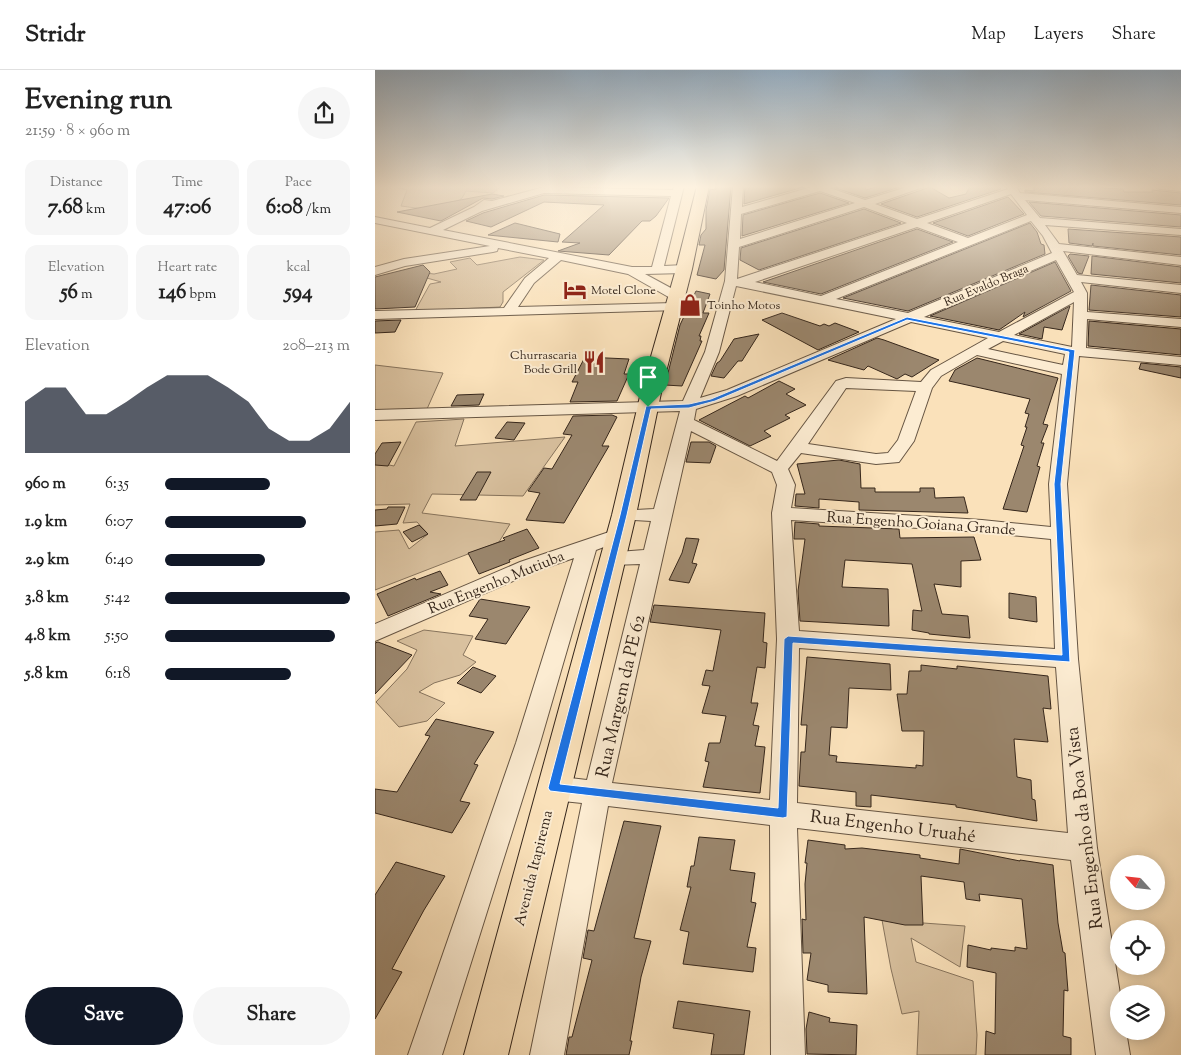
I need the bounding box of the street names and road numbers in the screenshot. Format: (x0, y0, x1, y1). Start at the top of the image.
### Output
street label: Rua Evaldo Braga (941, 260, 1032, 312)
street label: Rua Engenho Goiana Grande (826, 507, 1016, 542)
street label: Rua Engenho Mutiuba (425, 546, 568, 620)
street label: Rua Margem da PE 62 (591, 612, 653, 780)
street label: Rua Engenho da Boa Vista (1061, 725, 1111, 930)
street label: Rua Engenho Uruahé (808, 805, 977, 851)
street label: Avenida Itapirema (510, 808, 559, 928)

